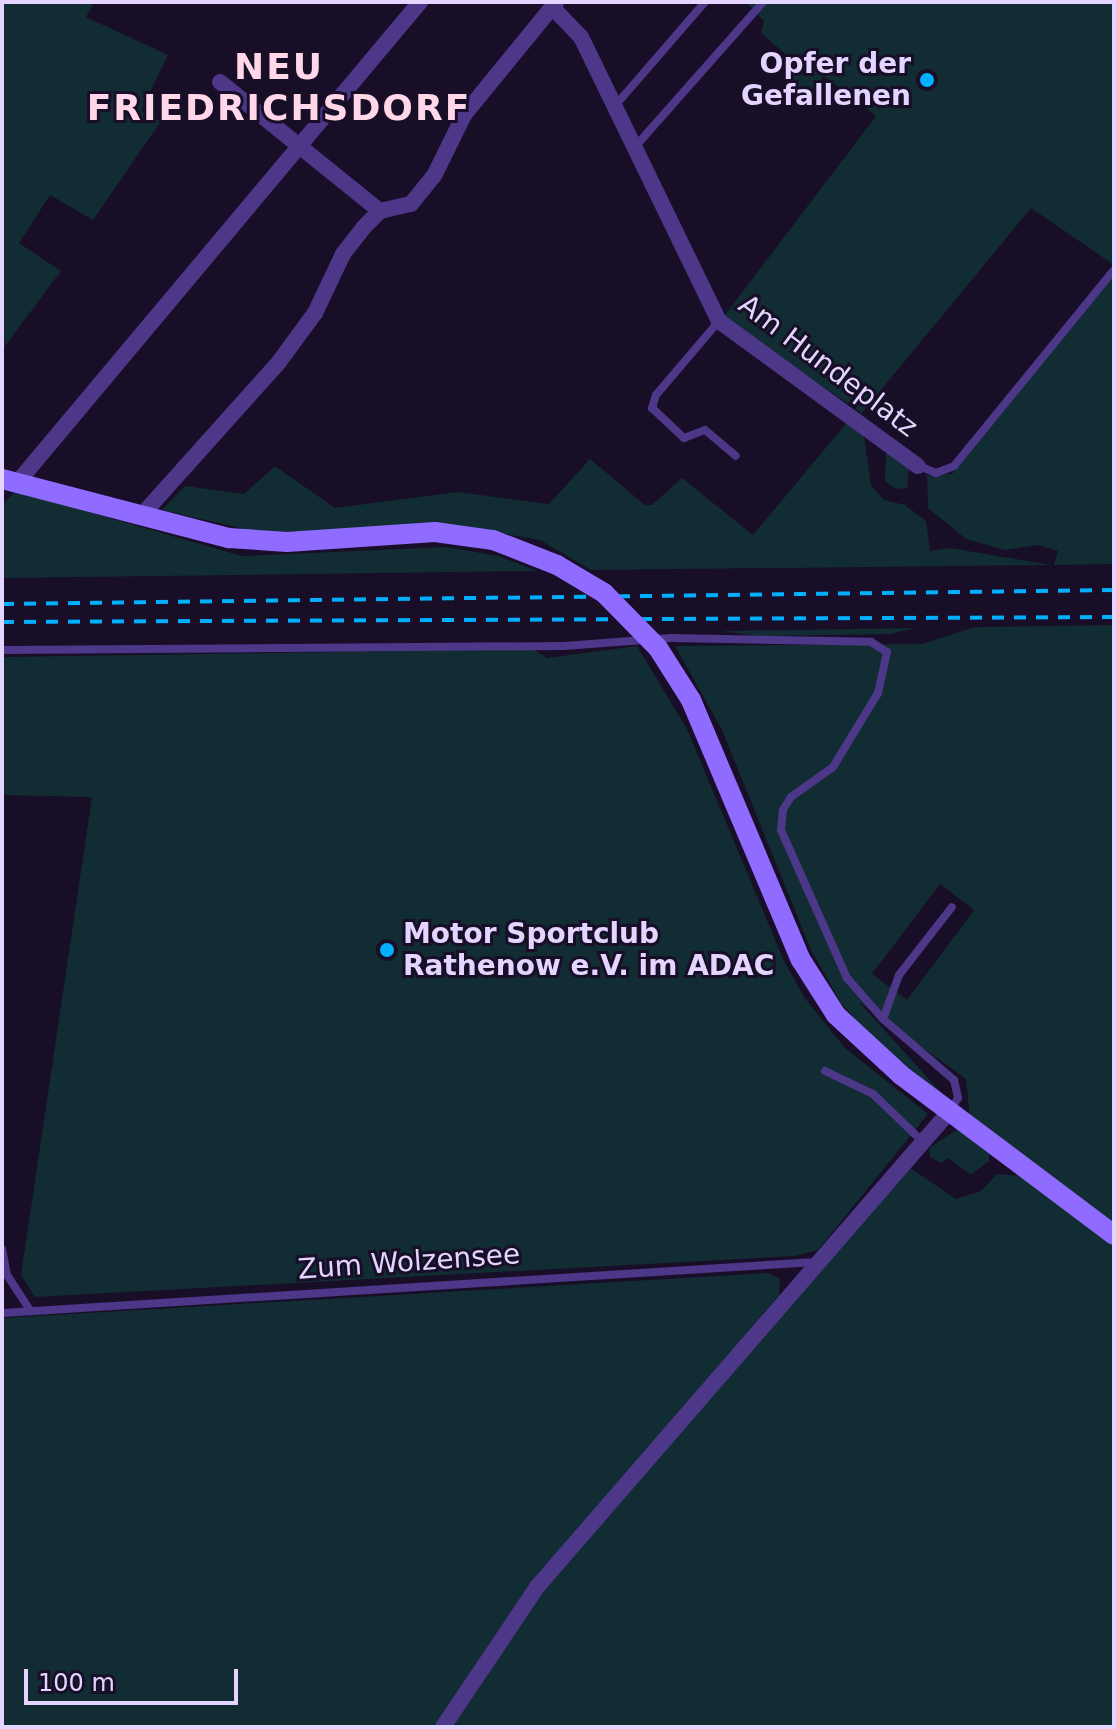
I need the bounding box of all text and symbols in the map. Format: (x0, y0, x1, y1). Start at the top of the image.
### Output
district label: NEU FRIEDRICHSDORF (87, 44, 471, 129)
place label: Opfer der Gefallenen (741, 47, 911, 113)
marker: Opfer der Gefallenen (918, 71, 936, 89)
street label: Am Hundeplatz (732, 288, 924, 444)
place label: Motor Sportclub Rathenow e.V. im ADAC (403, 917, 774, 983)
marker: Motor Sportclub Rathenow e.V. im ADAC (378, 941, 396, 959)
street label: Zum Wolzensee (297, 1237, 521, 1287)
scale bar (28, 1653, 242, 1703)
text: 100 m (38, 1669, 115, 1697)

